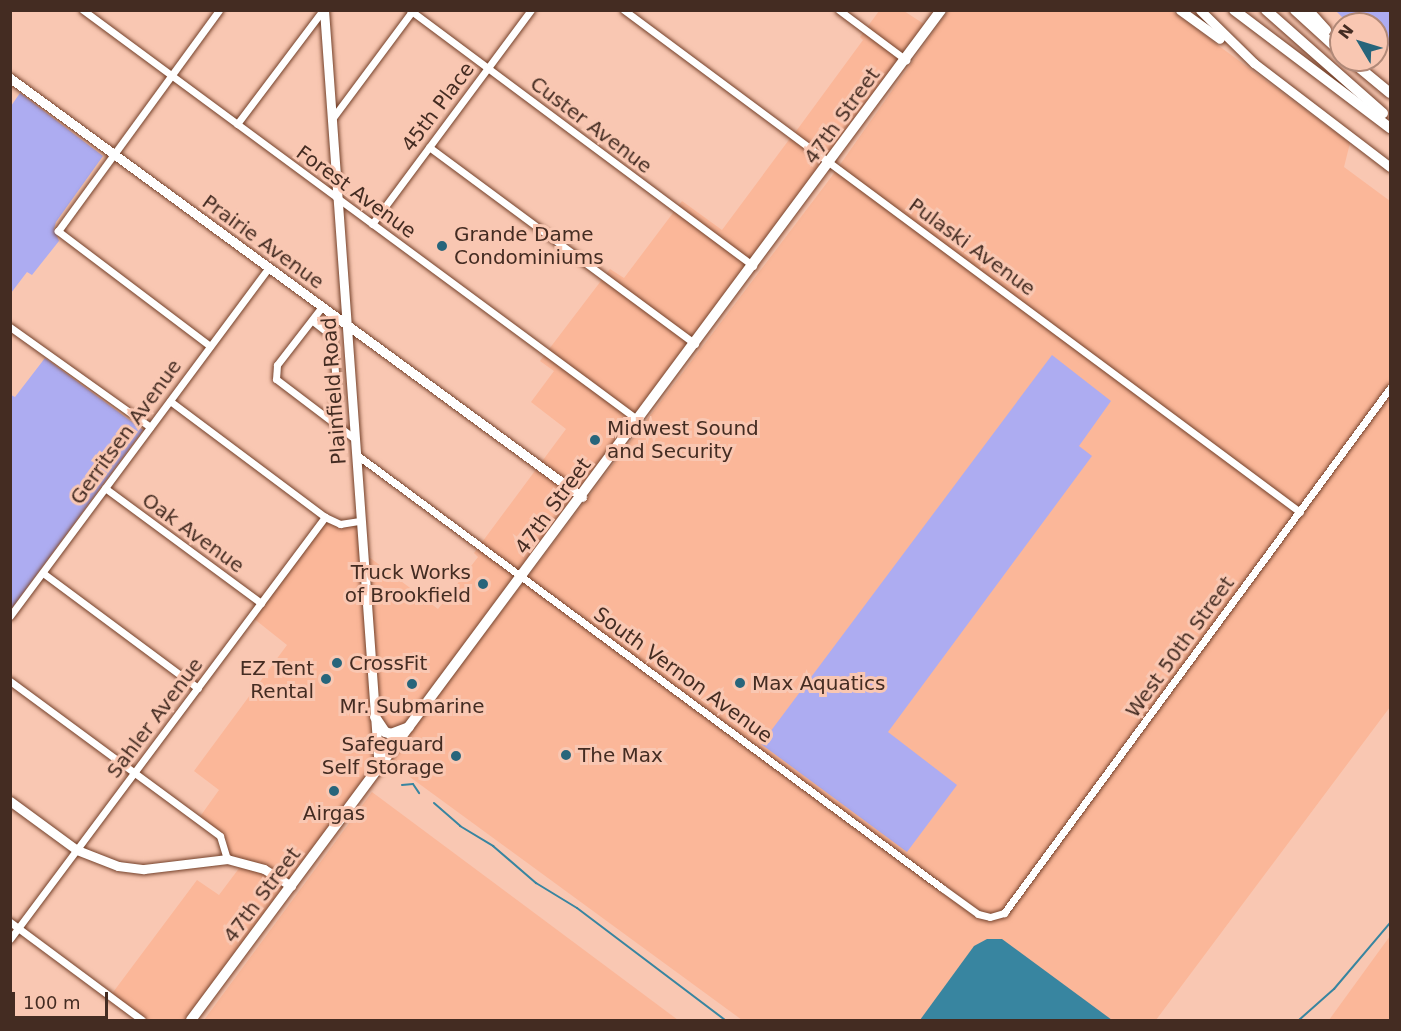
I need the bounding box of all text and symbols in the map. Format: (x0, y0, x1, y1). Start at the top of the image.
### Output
north arrow (1329, 12, 1389, 72)
text: N (1334, 21, 1358, 43)
street label: 45th Place (397, 58, 479, 156)
street label: 47th Street (799, 63, 885, 169)
street label: Custer Avenue (525, 71, 657, 179)
street label: Forest Avenue (291, 141, 421, 243)
street label: Prairie Avenue (197, 190, 329, 294)
street label: Pulaski Avenue (904, 193, 1040, 301)
place label: Grande Dame Condominiums (454, 222, 604, 269)
marker: Grande Dame Condominiums (435, 239, 449, 253)
street label: Plainfield Road (317, 316, 351, 466)
street label: Gerritsen Avenue (65, 355, 187, 509)
place label: Midwest Sound and Security (607, 416, 759, 463)
marker: Midwest Sound and Security (588, 433, 602, 447)
street label: 47th Street (510, 453, 596, 559)
street label: Oak Avenue (137, 488, 249, 578)
place label: Truck Works of Brookfield (345, 560, 471, 607)
street label: West 50th Street (1121, 572, 1239, 722)
marker: Truck Works of Brookfield (476, 577, 490, 591)
street label: South Vernon Avenue (589, 602, 777, 748)
place label: CrossFit (349, 651, 427, 675)
street label: Sahler Avenue (102, 653, 208, 783)
place label: EZ Tent Rental (240, 656, 314, 703)
marker: CrossFit (330, 656, 344, 670)
place label: Max Aquatics (752, 671, 885, 695)
marker: EZ Tent Rental (319, 672, 333, 686)
marker: Max Aquatics (733, 676, 747, 690)
marker: Mr. Submarine (405, 677, 419, 691)
place label: Mr. Submarine (340, 694, 484, 718)
place label: Safeguard Self Storage (322, 732, 444, 779)
place label: The Max (578, 743, 663, 767)
marker: The Max (559, 748, 573, 762)
marker: Safeguard Self Storage (449, 749, 463, 763)
marker: Airgas (327, 784, 341, 798)
place label: Airgas (303, 801, 365, 825)
street label: 47th Street (218, 843, 306, 947)
scale bar (15, 980, 111, 1018)
text: 100 m (23, 992, 81, 1013)

